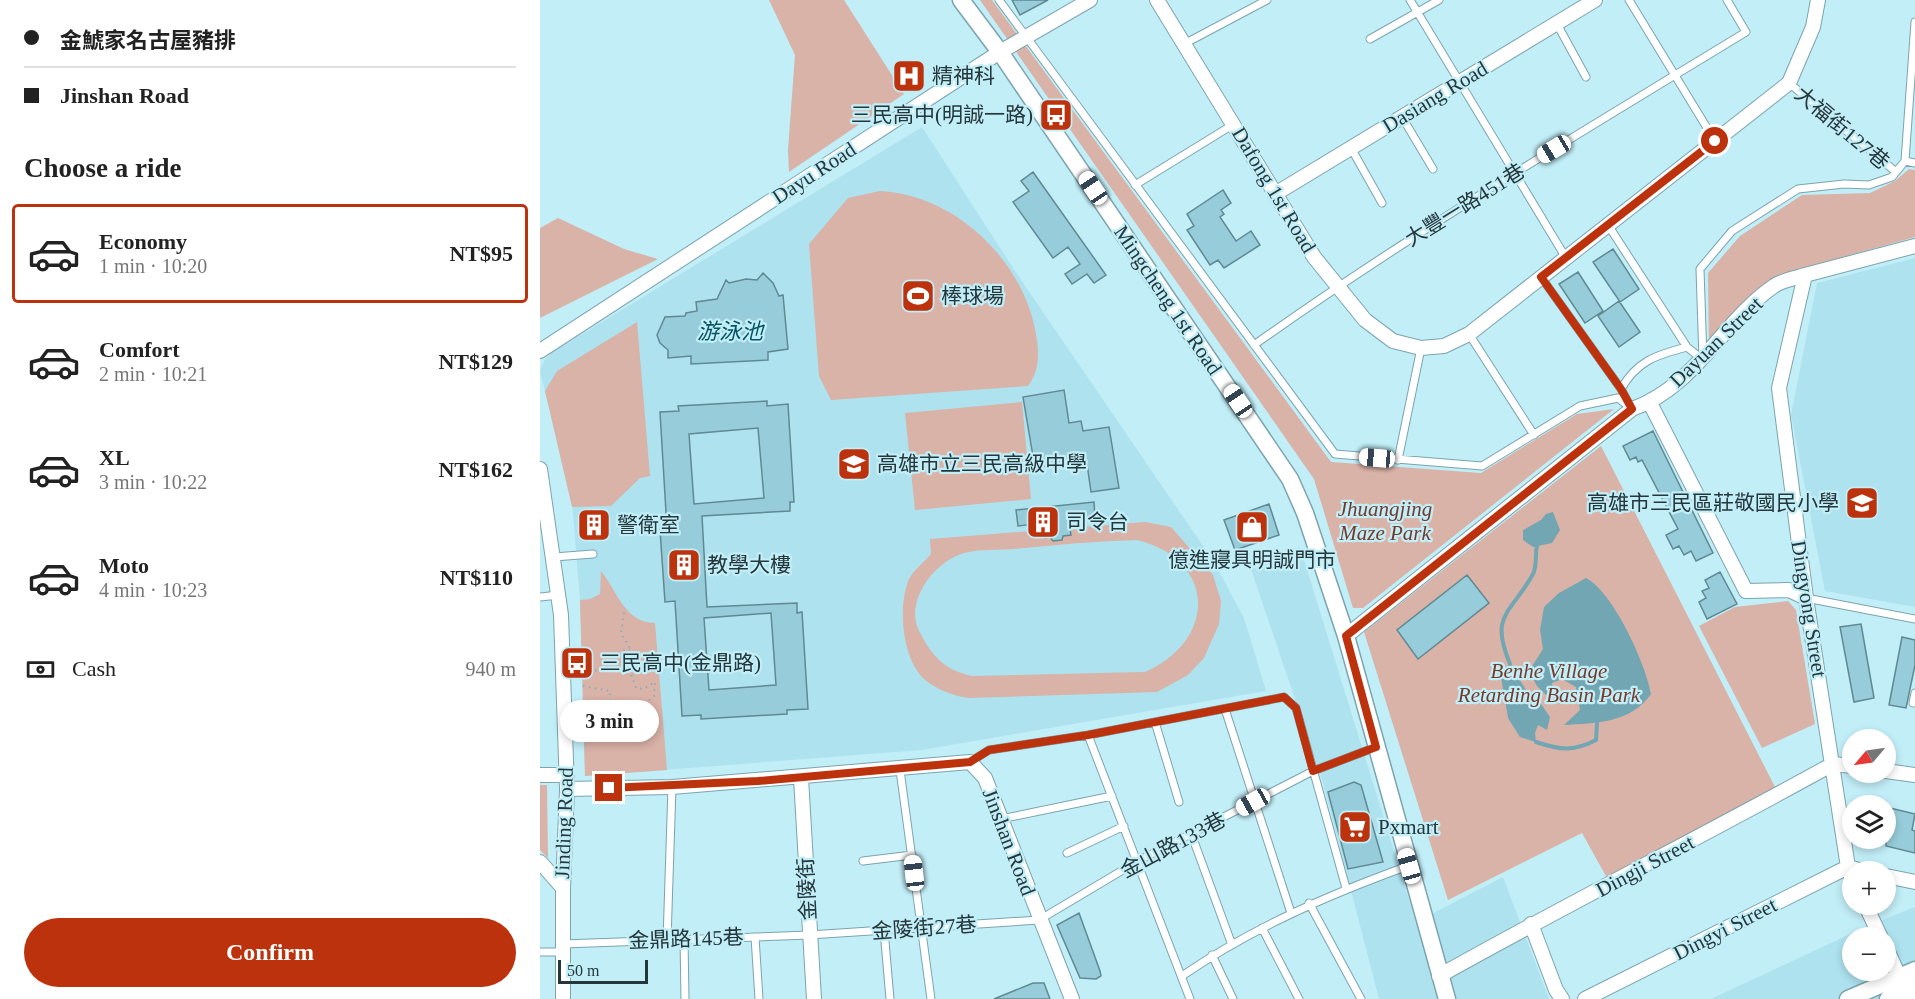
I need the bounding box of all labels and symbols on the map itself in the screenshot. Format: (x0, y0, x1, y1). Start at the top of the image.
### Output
street label: Dasiang Road (1378, 56, 1492, 138)
hospital icon: 精神科 (891, 58, 927, 94)
place label: 精神科 (932, 64, 995, 88)
street label: 大福街127巷 (1790, 82, 1894, 174)
bus stop icon: 三民高中(明誠一路) (1038, 97, 1074, 133)
place label: 三民高中(明誠一路) (851, 103, 1033, 127)
street label: Dafong 1st Road (1227, 123, 1321, 258)
route start (1701, 127, 1728, 154)
car (1534, 132, 1574, 166)
street label: Dayu Road (768, 137, 861, 209)
street label: 大豐一路451巷 (1401, 159, 1529, 251)
car (1075, 168, 1111, 208)
street label: Mingcheng 1st Road (1109, 221, 1227, 380)
sports icon: 棒球場 (900, 278, 936, 314)
place label: 棒球場 (941, 284, 1004, 308)
street label: Dayuan Street (1665, 292, 1767, 392)
water label: 游泳池 (697, 319, 765, 344)
car (1220, 381, 1256, 421)
school or university icon: 高雄市立三民高級中學 (836, 446, 872, 482)
car (1358, 447, 1396, 469)
place label: 高雄市立三民高級中學 (877, 452, 1087, 476)
school or university icon: 高雄市三民區莊敬國民小學 (1844, 485, 1880, 521)
place label: 高雄市三民區莊敬國民小學 (1587, 491, 1839, 515)
park label: Jhuangjing Maze Park (1338, 497, 1432, 545)
building icon: 司令台 (1025, 504, 1061, 540)
building icon: 警衛室 (576, 507, 612, 543)
shop icon: 億進寢具明誠門市 (1234, 509, 1270, 545)
place label: 司令台 (1066, 510, 1129, 534)
place label: 警衛室 (617, 513, 680, 537)
street label: Dingyong Street (1786, 539, 1832, 679)
building icon: 教學大樓 (666, 547, 702, 583)
place label: 億進寢具明誠門市 (1168, 548, 1336, 572)
place label: 教學大樓 (707, 553, 791, 577)
bus stop icon: 三民高中(金鼎路) (559, 645, 595, 681)
place label: 三民高中(金鼎路) (600, 651, 761, 675)
park label: Benhe Village Retarding Basin Park (1457, 659, 1641, 707)
callout: 3 min (560, 701, 658, 743)
north arrow (1842, 729, 1896, 783)
street label: Jinding Road (550, 766, 578, 879)
route end (595, 774, 622, 801)
street label: Jinshan Road (978, 785, 1041, 899)
car (1233, 785, 1273, 819)
street label: 金山路133巷 (1116, 807, 1230, 883)
supermarket icon: Pxmart (1337, 809, 1373, 845)
place label: Pxmart (1378, 815, 1439, 839)
street label: Dingji Street (1592, 830, 1698, 902)
car (1395, 846, 1423, 886)
car (903, 854, 925, 892)
street label: 金陵街 (793, 857, 821, 921)
street label: Dingyi Street (1669, 893, 1781, 965)
street label: 金陵街27巷 (871, 912, 977, 944)
street label: 金鼎路145巷 (628, 925, 744, 953)
scale bar (558, 957, 648, 984)

